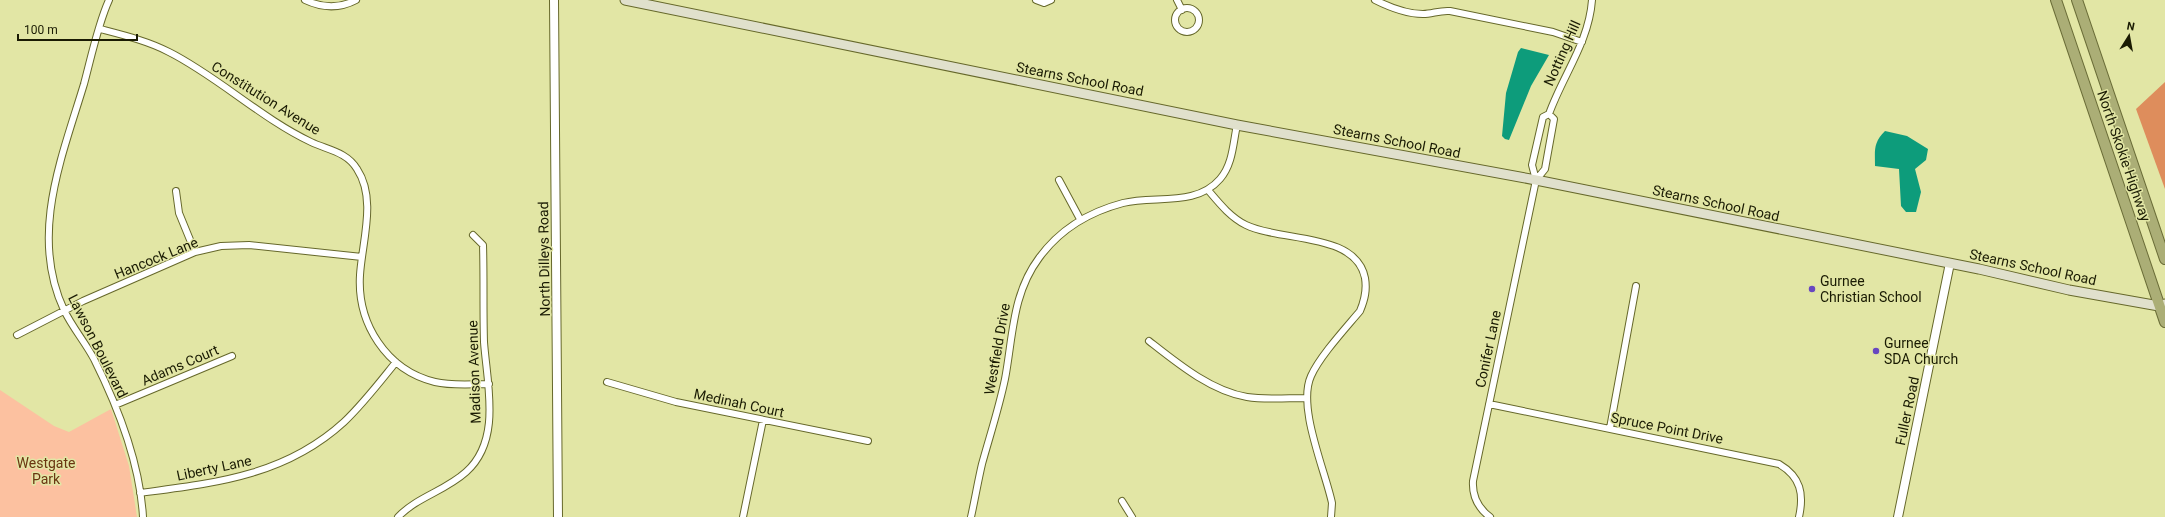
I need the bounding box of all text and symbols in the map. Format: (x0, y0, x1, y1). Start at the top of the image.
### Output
scale bar (18, 16, 137, 42)
north arrow (2109, 16, 2149, 56)
street label: Notting Hill (1540, 18, 1584, 88)
text: N (2126, 20, 2136, 34)
text: 100 m (24, 23, 58, 37)
street label: Constitution Avenue (209, 58, 323, 138)
street label: Stearns School Road (1015, 59, 1145, 99)
street label: North Skokie Highway (2094, 89, 2154, 224)
street label: Stearns School Road (1332, 121, 1462, 161)
street label: Stearns School Road (1651, 182, 1781, 224)
street label: North Dilleys Road (535, 201, 553, 317)
street label: Hancock Lane (112, 234, 200, 282)
street label: Stearns School Road (1968, 246, 2098, 288)
place label: Gurnee Christian School (1820, 273, 1922, 305)
marker: Gurnee Christian School (1807, 284, 1817, 294)
street label: Lawson Boulevard (65, 292, 131, 400)
street label: Westfield Drive (981, 302, 1013, 396)
street label: Conifer Lane (1472, 309, 1504, 389)
street label: Madison Avenue (464, 320, 484, 424)
place label: Gurnee SDA Church (1884, 335, 1958, 367)
street label: Adams Court (139, 341, 221, 388)
marker: Gurnee SDA Church (1871, 346, 1881, 356)
street label: Fuller Road (1892, 375, 1922, 447)
street label: Medinah Court (692, 386, 786, 420)
street label: Spruce Point Drive (1609, 409, 1725, 447)
street label: Liberty Lane (175, 452, 253, 484)
park label: Westgate Park (17, 455, 75, 487)

